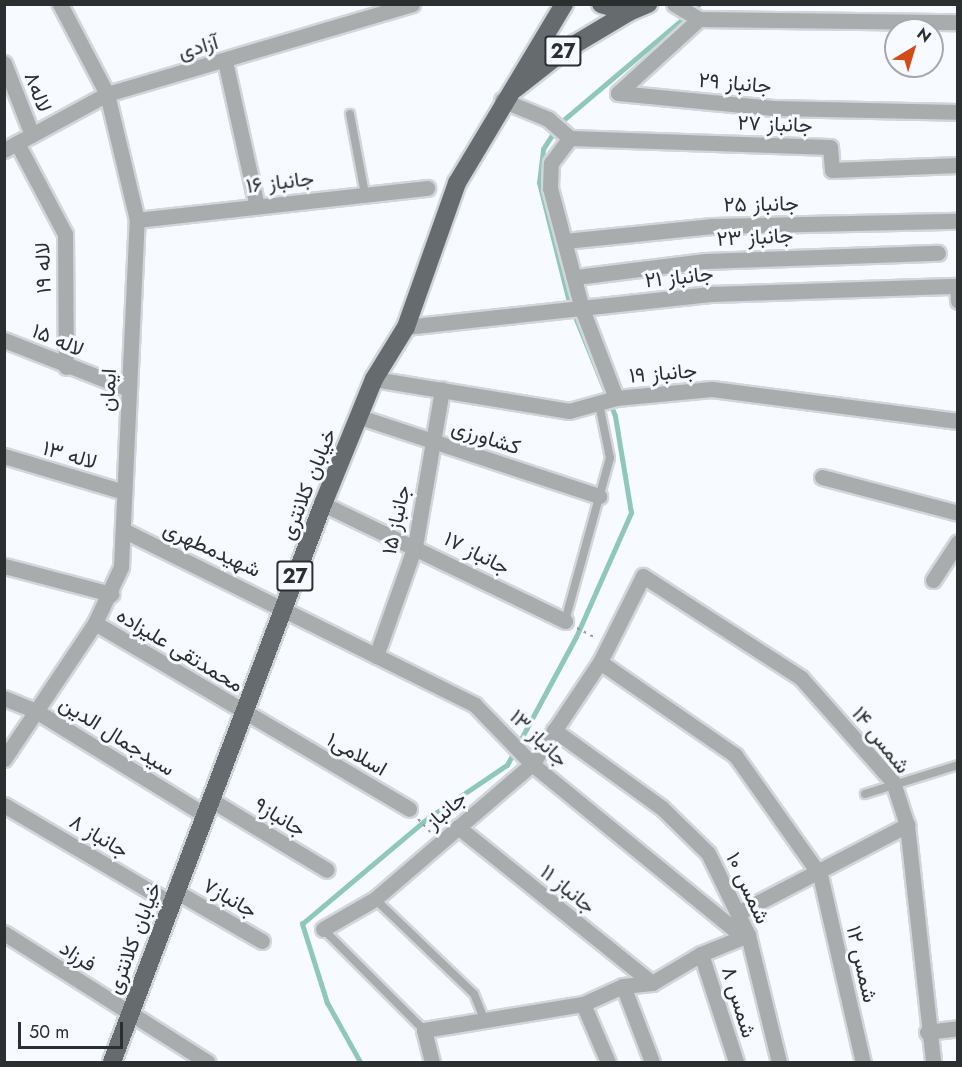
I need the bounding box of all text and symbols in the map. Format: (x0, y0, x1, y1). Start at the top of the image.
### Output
north arrow (884, 18, 944, 78)
text: N (912, 22, 936, 48)
street label: آزادی (175, 29, 221, 65)
road number: 27 (544, 34, 582, 68)
street label: جانباز ۲۹ (698, 67, 772, 99)
street label: لاله۸ (19, 68, 57, 116)
street label: جانباز ۲۷ (737, 110, 813, 138)
street label: جانباز ۱۶ (245, 165, 315, 199)
street label: جانباز ۲۵ (723, 191, 799, 217)
street label: جانباز ۲۳ (716, 222, 794, 252)
street label: لاله ۱۹ (30, 242, 56, 294)
street label: جانباز ۲۱ (643, 261, 715, 293)
street label: لاله ۱۵ (28, 318, 88, 362)
street label: جانباز ۱۹ (628, 357, 698, 389)
street label: ایمان (94, 368, 122, 412)
street label: کشاورزی (448, 414, 524, 460)
street label: خیابان کلانتری (274, 425, 342, 543)
street label: لاله ۱۳ (40, 435, 100, 475)
street label: جانباز ۱۵ (376, 483, 416, 557)
street label: شهیدمطهری (159, 515, 265, 583)
street label: جانباز ۱۷ (440, 526, 514, 580)
road number: 27 (276, 559, 314, 593)
street label: محمدتقی علیزاده (112, 602, 248, 698)
street label: سیدجمال الدین (55, 691, 179, 781)
street label: شمس ۱۴ (846, 701, 916, 779)
street label: جانباز ۱۳ (504, 704, 574, 772)
street label: اسلامی۱ (322, 727, 392, 781)
street label: جانباز (421, 786, 471, 834)
street label: جانباز۹ (250, 792, 310, 842)
street label: جانباز ۸ (65, 809, 133, 863)
street label: شمس ۱۰ (721, 848, 775, 928)
street label: جانباز ۱۱ (535, 859, 601, 919)
street label: جانباز۷ (199, 873, 261, 923)
street label: خیابان کلانتری (101, 878, 167, 998)
street label: شمس ۱۲ (841, 923, 883, 1005)
street label: فرزاد (55, 935, 101, 977)
street label: شمس ۸ (716, 963, 762, 1041)
scale bar (21, 1010, 126, 1048)
text: 50 m (29, 1019, 69, 1045)

